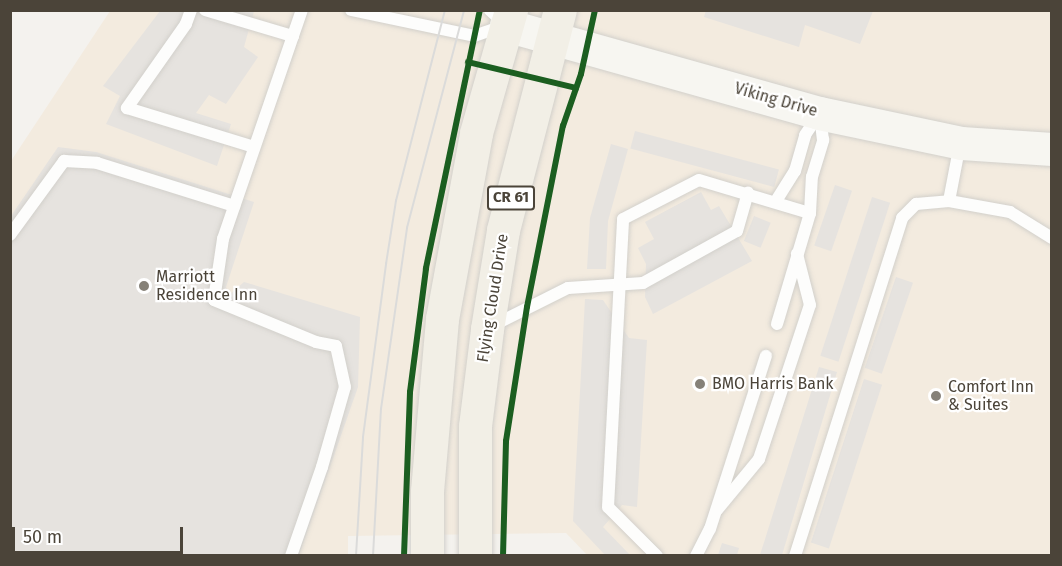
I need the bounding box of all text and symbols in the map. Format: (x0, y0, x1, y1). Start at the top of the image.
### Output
street label: Viking Drive (732, 79, 820, 121)
road number: CR 61 (486, 186, 536, 210)
street label: Flying Cloud Drive (473, 232, 513, 364)
place label: Marriott Residence Inn (156, 267, 258, 305)
marker: Marriott Residence Inn (137, 279, 151, 293)
place label: BMO Harris Bank (712, 374, 833, 394)
marker: BMO Harris Bank (693, 377, 707, 391)
place label: Comfort Inn & Suites (948, 377, 1034, 415)
marker: Comfort Inn & Suites (929, 389, 943, 403)
scale bar (15, 515, 186, 553)
text: 50 m (23, 526, 62, 548)

